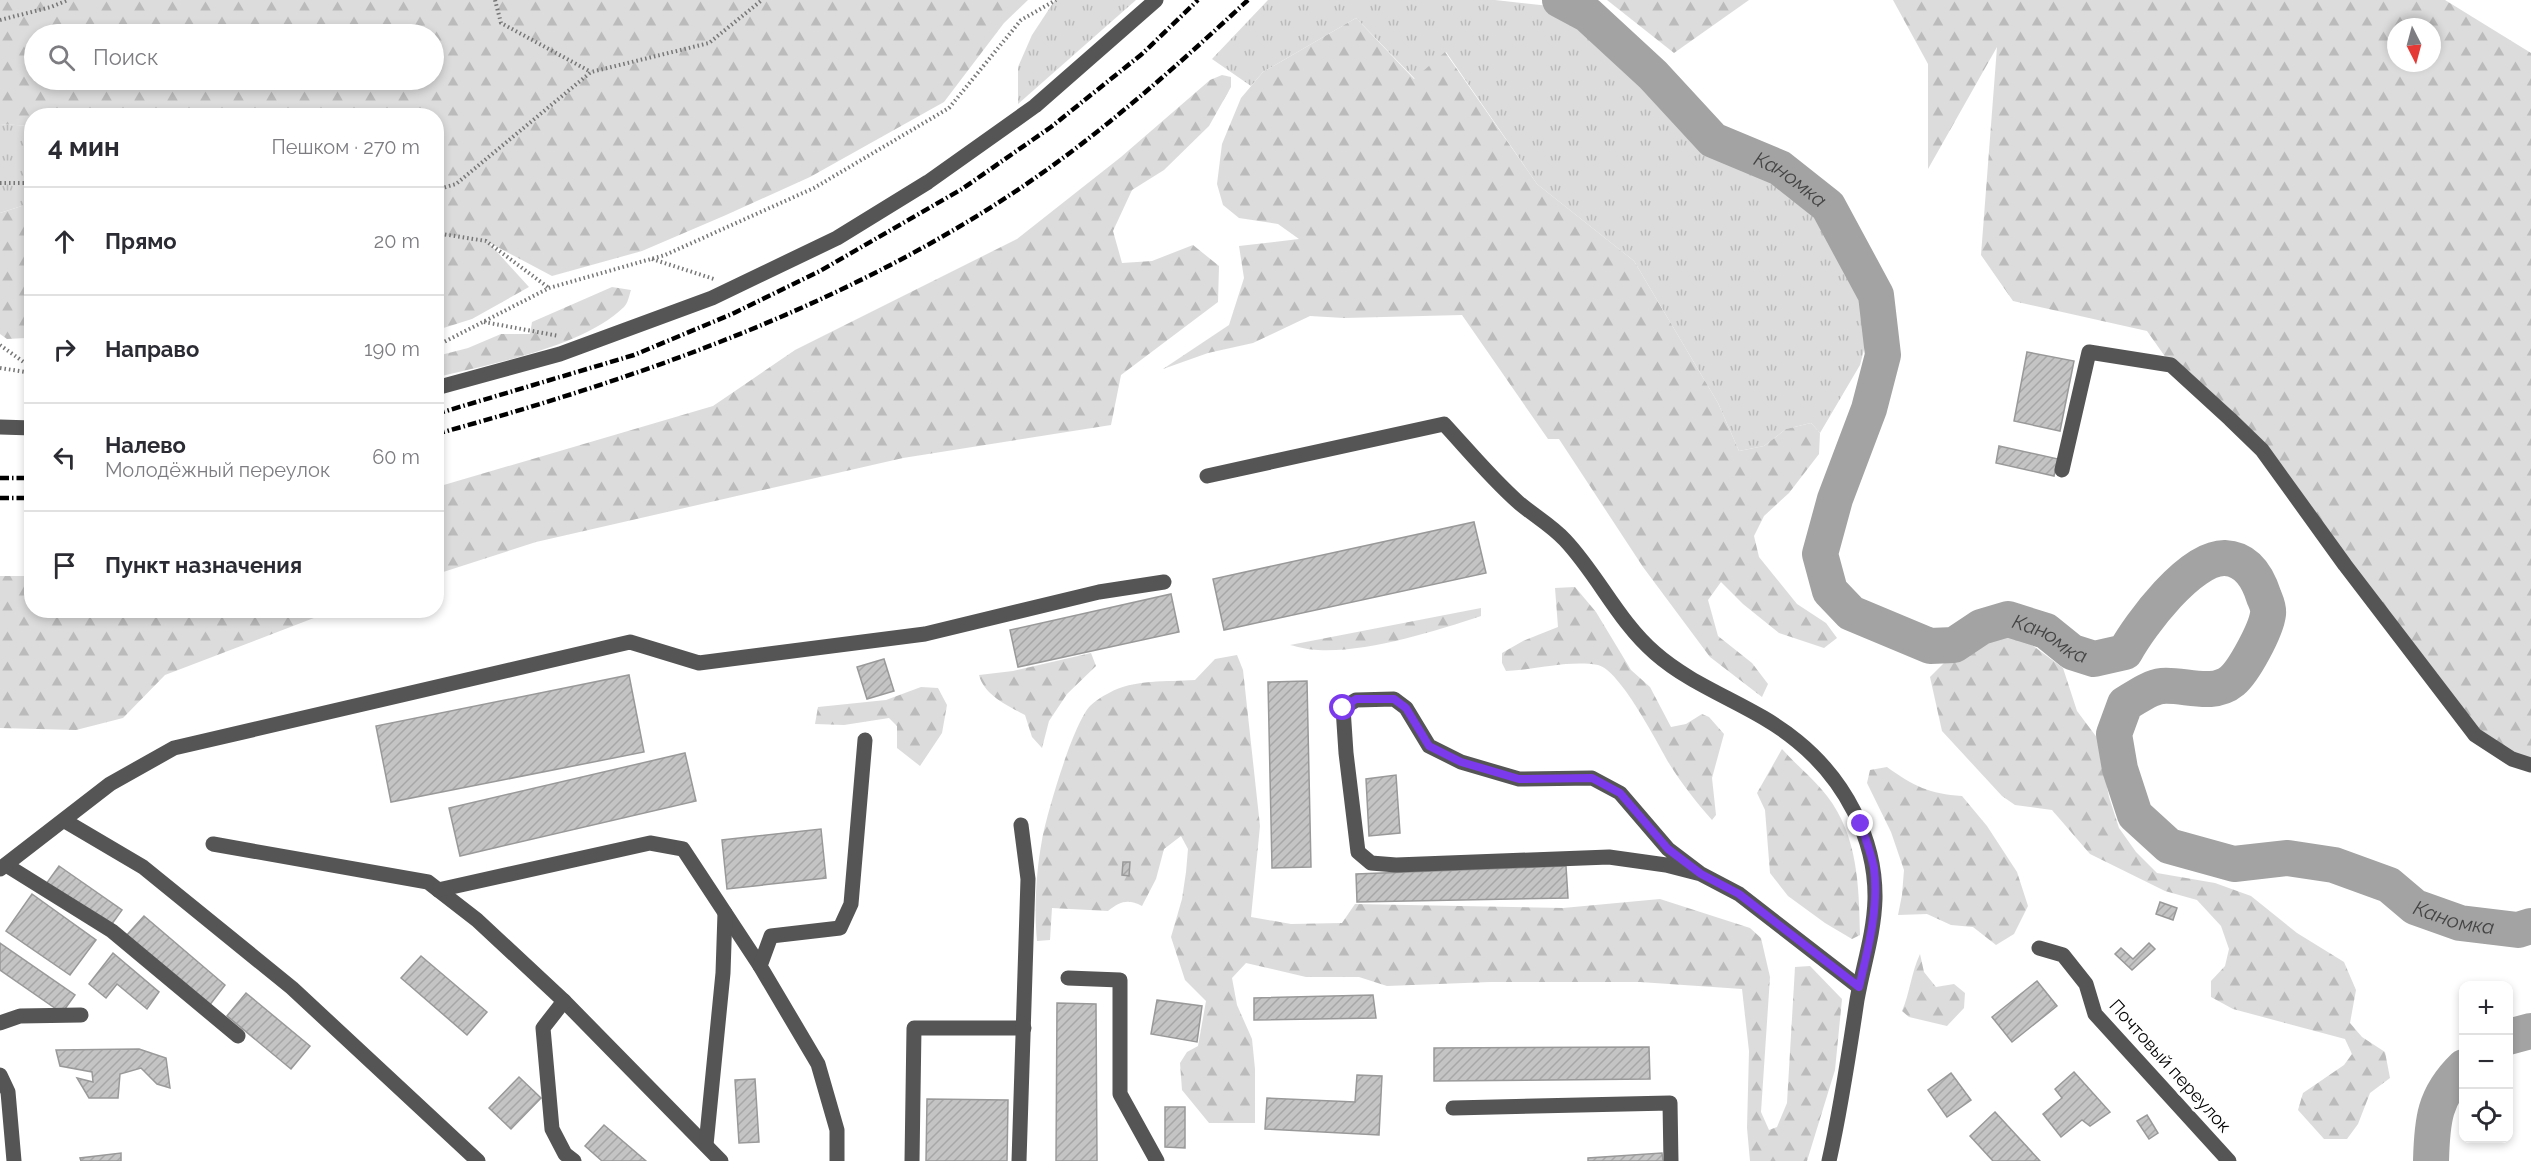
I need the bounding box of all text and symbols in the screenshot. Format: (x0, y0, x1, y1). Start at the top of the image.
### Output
north arrow (2387, 18, 2441, 72)
search box (24, 24, 444, 90)
icon: search (45, 41, 78, 74)
text: Поиск (93, 44, 158, 70)
text: 4 мин (48, 132, 120, 162)
text: Пешком · 270 m (272, 135, 420, 159)
water label: Каномка (1751, 147, 1832, 212)
icon: ahead (48, 225, 81, 258)
text: Прямо (105, 228, 177, 254)
text: 20 m (374, 229, 420, 253)
icon: right (48, 333, 81, 366)
text: Направо (105, 336, 199, 362)
text: 190 m (364, 337, 420, 361)
text: Налево (105, 432, 186, 458)
icon: left (48, 441, 81, 474)
text: 60 m (372, 445, 420, 469)
text: Молодёжный переулок (105, 458, 330, 482)
icon: arrive (48, 549, 81, 582)
text: Пункт назначения (105, 552, 302, 578)
water label: Каномка (2010, 609, 2090, 668)
route start (1329, 694, 1355, 720)
route end (1847, 810, 1873, 836)
water label: Каномка (2410, 895, 2496, 939)
map controls (2459, 981, 2513, 1143)
button: + (2459, 981, 2513, 1035)
street label: Почтовый переулок (2105, 995, 2236, 1136)
button: − (2459, 1035, 2513, 1089)
button: locate (2459, 1089, 2513, 1143)

